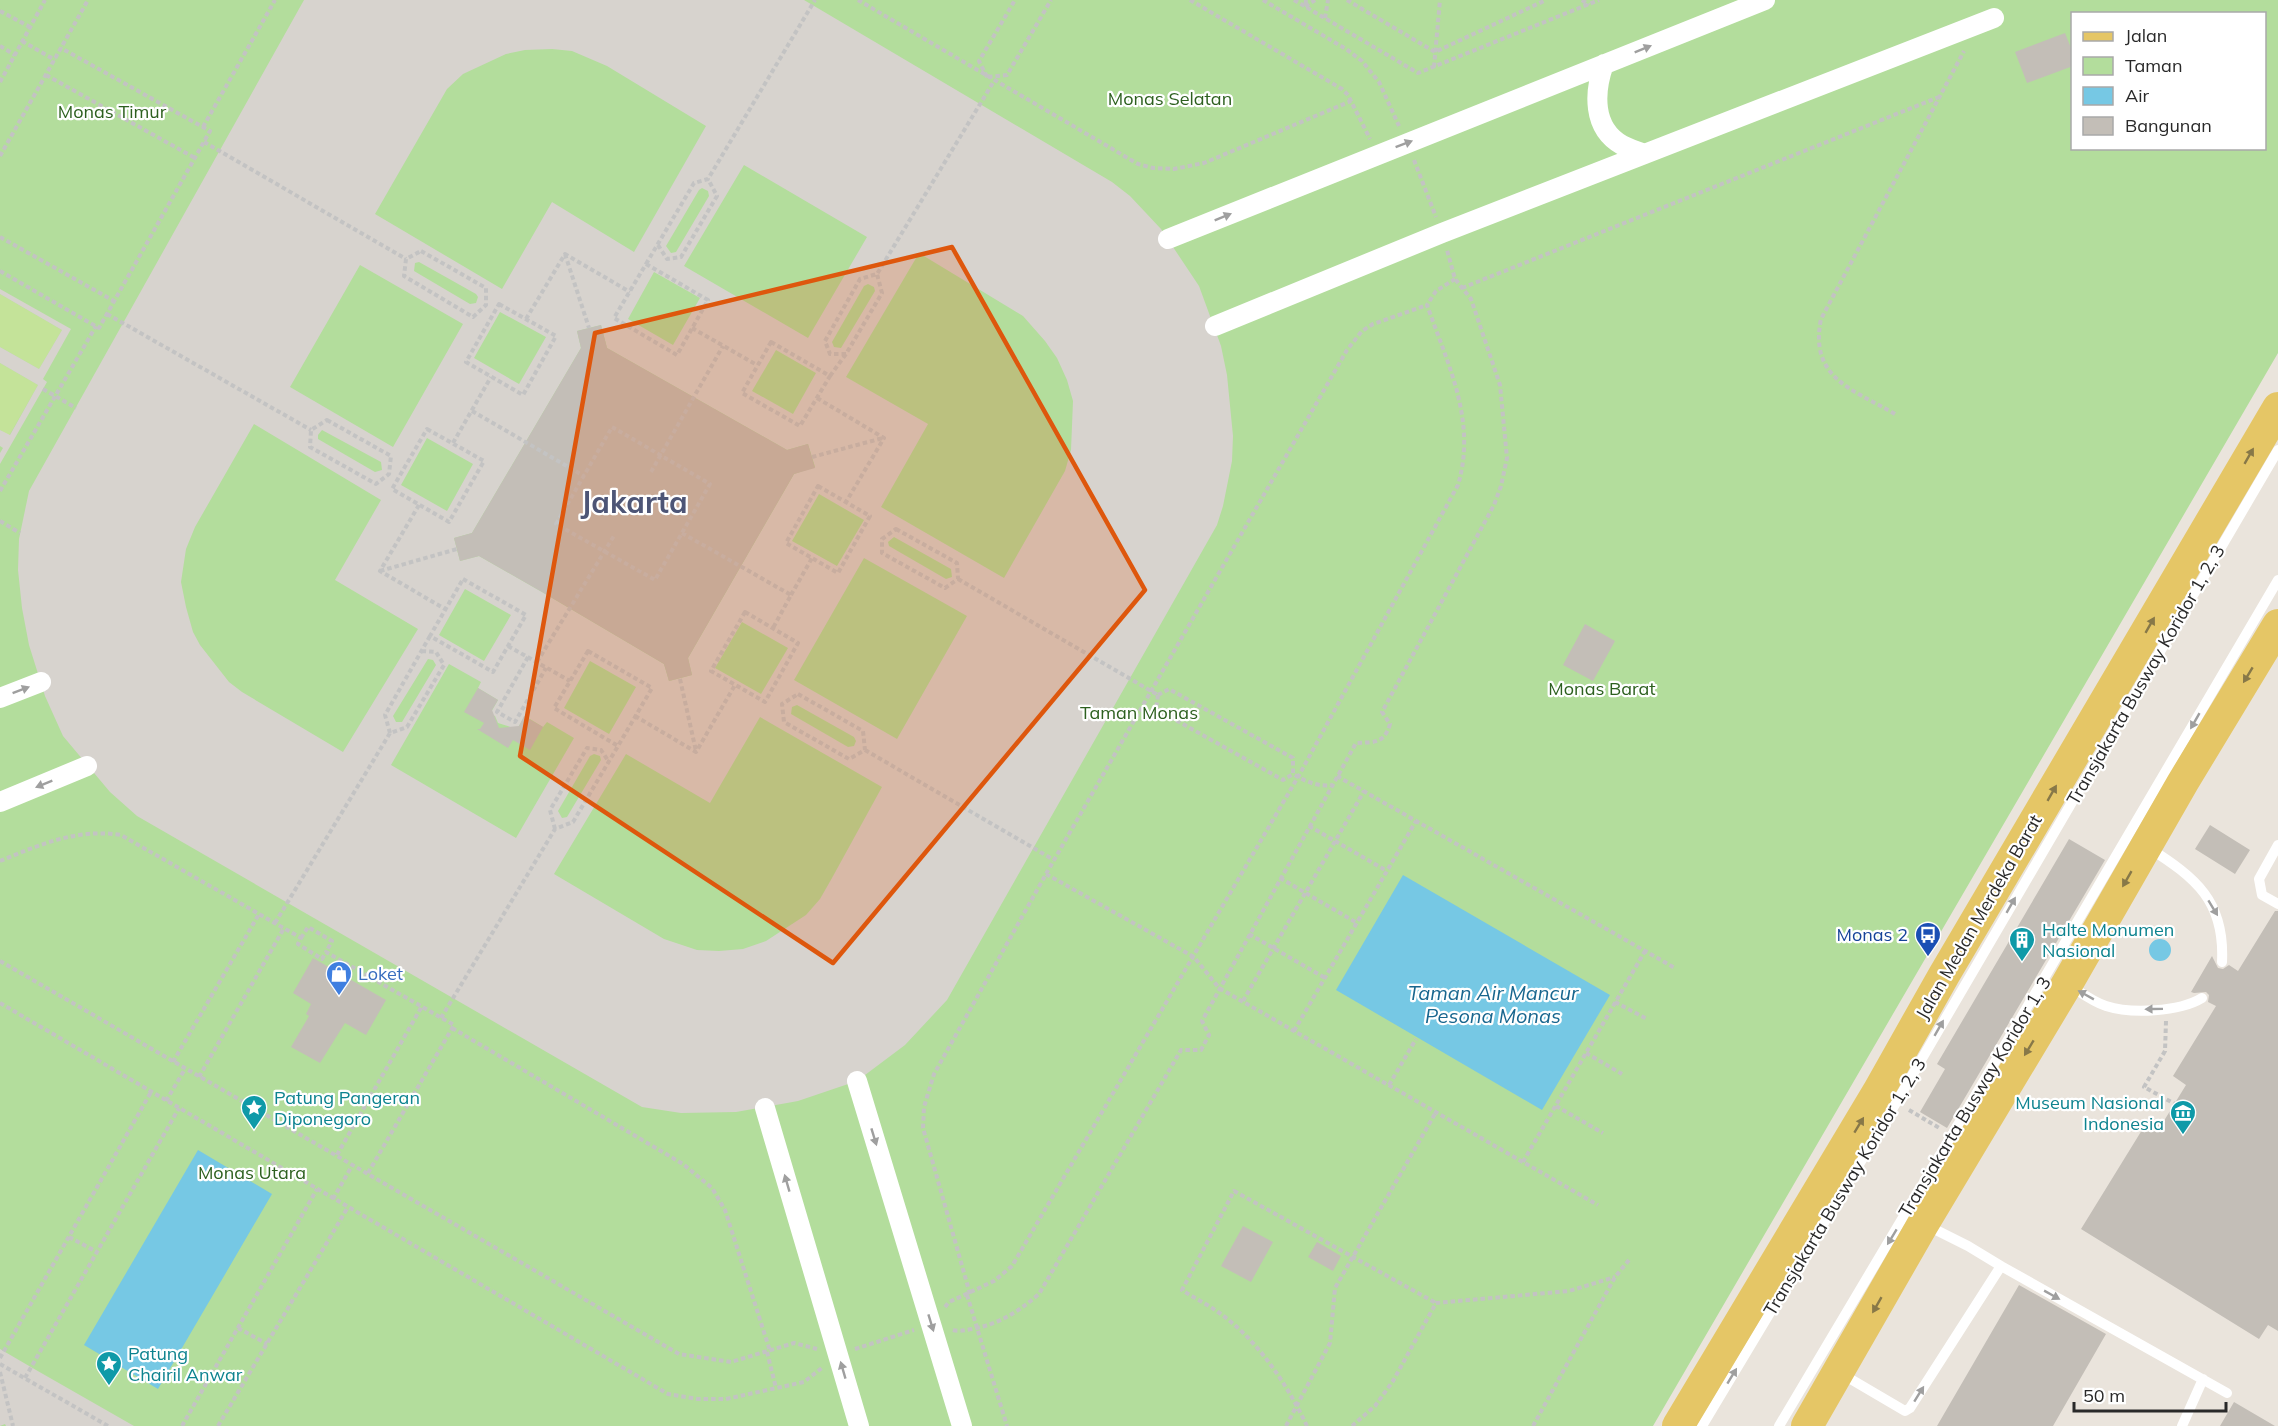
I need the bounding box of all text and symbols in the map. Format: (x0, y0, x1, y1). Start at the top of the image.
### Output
legend (2071, 12, 2266, 150)
text: Jalan (2125, 24, 2167, 47)
one-way arrow (1635, 44, 1653, 54)
text: Taman (2125, 54, 2182, 77)
text: Air (2125, 84, 2150, 107)
park label: Monas Selatan (1108, 87, 1232, 110)
park label: Monas Timur (58, 100, 167, 123)
text: Bangunan (2125, 114, 2212, 137)
one-way arrow (1395, 139, 1413, 149)
one-way arrow (1214, 212, 1232, 222)
one-way arrow (2244, 448, 2254, 465)
district label: Jakarta (580, 483, 688, 521)
street label: Transjakarta Busway Koridor 1, 2, 3 (2061, 541, 2230, 809)
one-way arrow (2145, 616, 2155, 633)
one-way arrow (2242, 667, 2253, 683)
park label: Monas Barat (1548, 677, 1656, 700)
one-way arrow (12, 685, 30, 695)
park label: Taman Monas (1080, 701, 1198, 724)
one-way arrow (2190, 713, 2200, 730)
one-way arrow (34, 779, 52, 789)
one-way arrow (2046, 785, 2057, 801)
street label: Jalan Medan Merdeka Barat (1910, 810, 2047, 1023)
one-way arrow (2122, 871, 2133, 887)
one-way arrow (2006, 896, 2016, 913)
one-way arrow (2207, 900, 2218, 916)
place label: Halte Monumen Nasional (2042, 918, 2174, 962)
bus stop icon: Monas 2 (1913, 920, 1943, 958)
place label: Monas 2 (1837, 923, 1908, 946)
building icon: Halte Monumen Nasional (2007, 925, 2037, 963)
shop icon: Loket (324, 959, 354, 997)
place label: Loket (358, 962, 403, 985)
street label: Transjakarta Busway Koridor 1, 3 (1893, 972, 2056, 1221)
water label: Taman Air Mancur Pesona Monas (1408, 980, 1579, 1028)
one-way arrow (2077, 990, 2094, 1000)
one-way arrow (2145, 1004, 2164, 1014)
one-way arrow (1934, 1019, 1944, 1036)
one-way arrow (2025, 1039, 2035, 1056)
street label: Transjakarta Busway Koridor 1, 2, 3 (1758, 1054, 1931, 1320)
place label: Patung Pangeran Diponegoro (274, 1086, 420, 1130)
place label: Museum Nasional Indonesia (2015, 1091, 2164, 1135)
place icon: Patung Pangeran Diponegoro (239, 1093, 269, 1131)
museum icon: Museum Nasional Indonesia (2168, 1098, 2198, 1136)
one-way arrow (1854, 1116, 1864, 1133)
one-way arrow (870, 1128, 879, 1146)
park label: Monas Utara (198, 1161, 306, 1184)
one-way arrow (782, 1174, 791, 1192)
one-way arrow (1887, 1229, 1897, 1246)
one-way arrow (2044, 1289, 2060, 1300)
one-way arrow (1872, 1297, 1882, 1314)
one-way arrow (927, 1314, 936, 1332)
place label: Patung Chairil Anwar (128, 1342, 243, 1386)
place icon: Patung Chairil Anwar (94, 1349, 124, 1387)
one-way arrow (838, 1361, 847, 1379)
one-way arrow (1726, 1368, 1737, 1384)
scale bar (2074, 1375, 2226, 1413)
text: 50 m (2083, 1384, 2125, 1407)
one-way arrow (1914, 1386, 1925, 1402)

